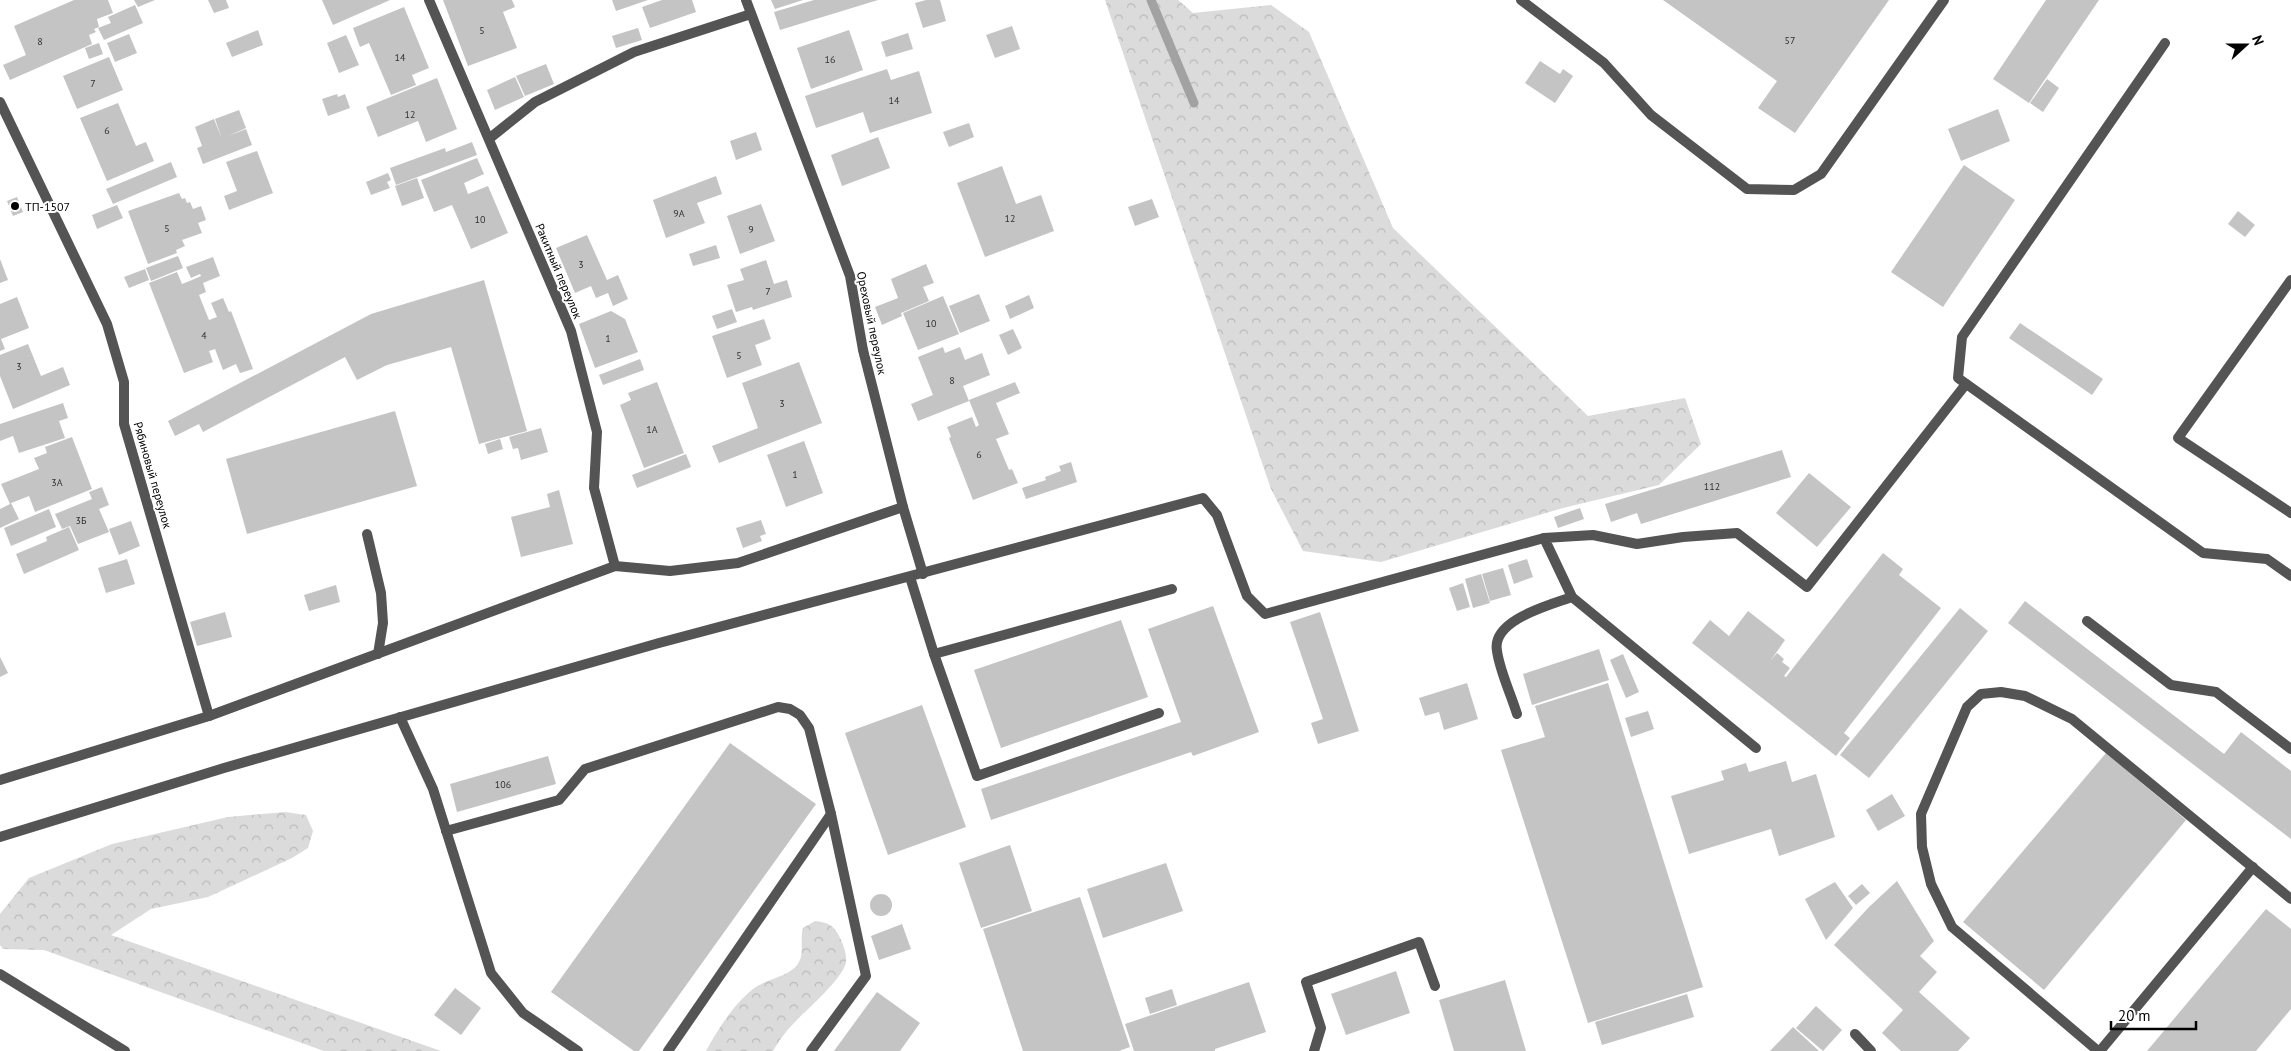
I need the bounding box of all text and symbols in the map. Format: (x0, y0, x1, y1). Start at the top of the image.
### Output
north arrow (2221, 20, 2271, 70)
house number: 5 (479, 24, 485, 37)
text: N (2248, 33, 2268, 48)
house number: 57 (1785, 34, 1795, 47)
house number: 8 (37, 35, 43, 48)
house number: 14 (395, 51, 406, 64)
house number: 16 (825, 53, 835, 66)
house number: 7 (90, 77, 96, 90)
house number: 14 (889, 94, 900, 107)
house number: 12 (405, 108, 415, 121)
house number: 6 (104, 124, 110, 137)
place label: ТП-1507 (25, 199, 70, 214)
marker: ТП-1507 (9, 200, 21, 212)
house number: 9А (673, 207, 685, 220)
house number: 12 (1005, 212, 1015, 225)
house number: 10 (475, 213, 486, 226)
street label: Ракитный переулок (532, 221, 586, 321)
house number: 5 (164, 222, 170, 235)
house number: 9 (748, 223, 754, 236)
house number: 3 (578, 258, 584, 271)
street label: Ореховый переулок (854, 270, 890, 376)
house number: 7 (765, 285, 771, 298)
house number: 10 (926, 317, 937, 330)
house number: 4 (201, 329, 207, 342)
house number: 1 (605, 332, 611, 345)
house number: 5 (736, 349, 742, 362)
house number: 3 (16, 360, 22, 373)
house number: 8 (949, 374, 955, 387)
house number: 3 (779, 397, 785, 410)
street label: Рябиновый переулок (131, 420, 175, 530)
house number: 1А (646, 423, 658, 436)
house number: 6 (976, 448, 982, 461)
house number: 1 (792, 468, 798, 481)
house number: 3А (51, 476, 63, 489)
house number: 112 (1704, 480, 1720, 493)
house number: 3Б (76, 514, 87, 527)
house number: 106 (495, 778, 511, 791)
scale bar (2111, 998, 2196, 1030)
text: 20 m (2118, 1006, 2151, 1025)

